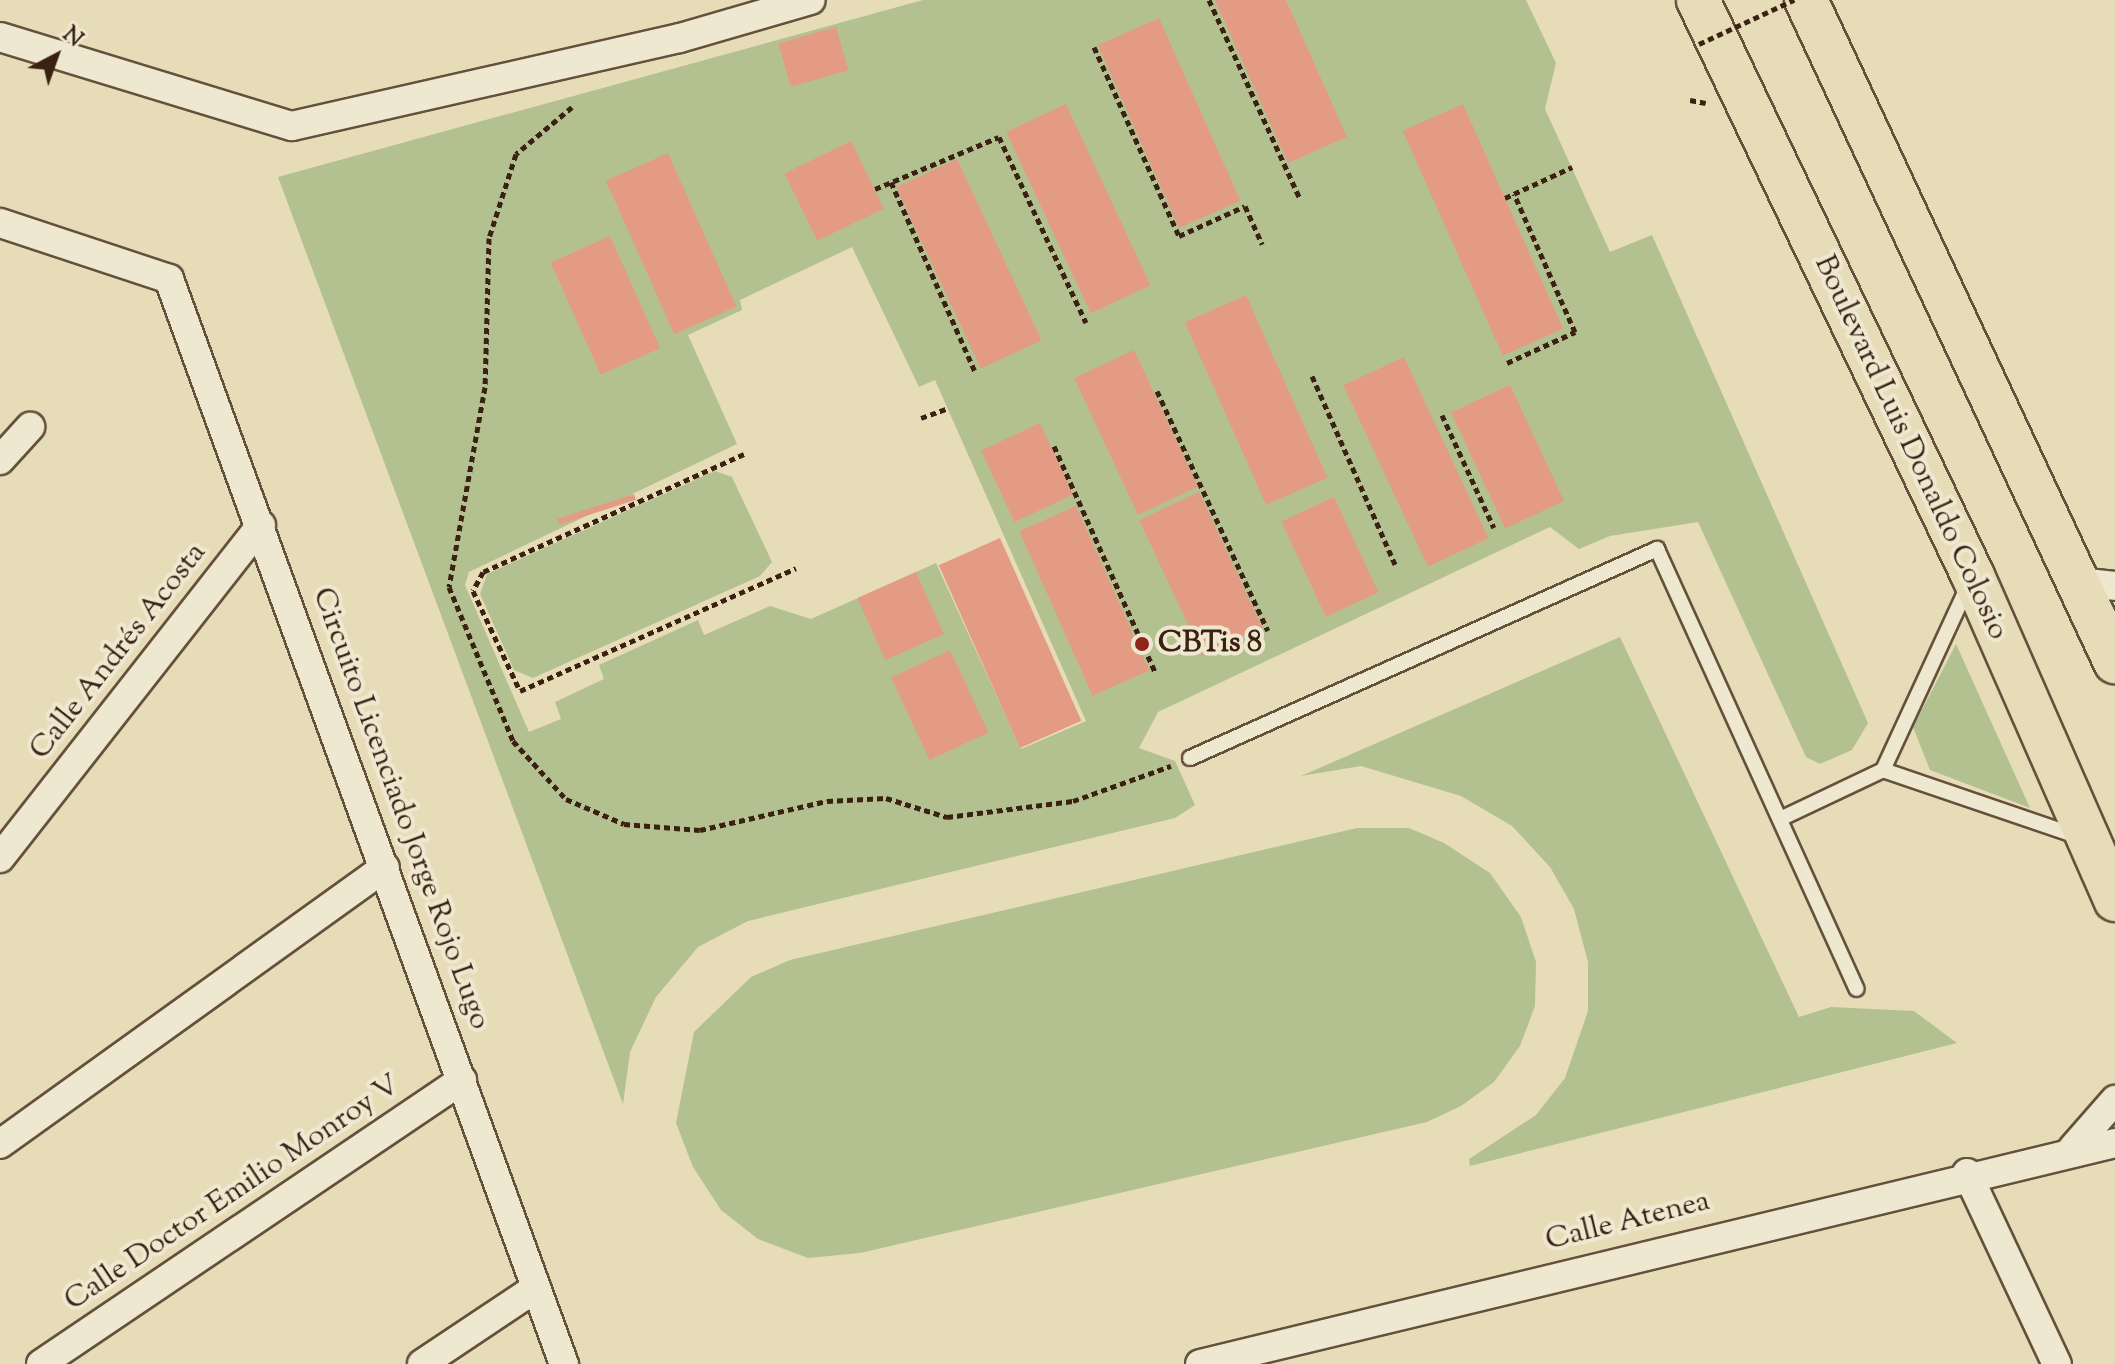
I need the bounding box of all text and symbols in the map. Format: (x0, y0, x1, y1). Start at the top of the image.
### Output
north arrow (16, 16, 96, 96)
text: N (55, 20, 89, 56)
street label: Boulevard Luis Donaldo Colosio (1805, 250, 2015, 646)
street label: Calle Andrés Acosta (23, 537, 215, 767)
street label: Circuito Licenciado Jorge Rojo Lugo (303, 583, 497, 1035)
place label: CBTis 8 (1158, 626, 1262, 662)
marker: CBTis 8 (1133, 635, 1151, 653)
street label: Calle Doctor Emilio Monroy V (59, 1068, 407, 1320)
street label: Calle Atenea (1542, 1184, 1714, 1260)

